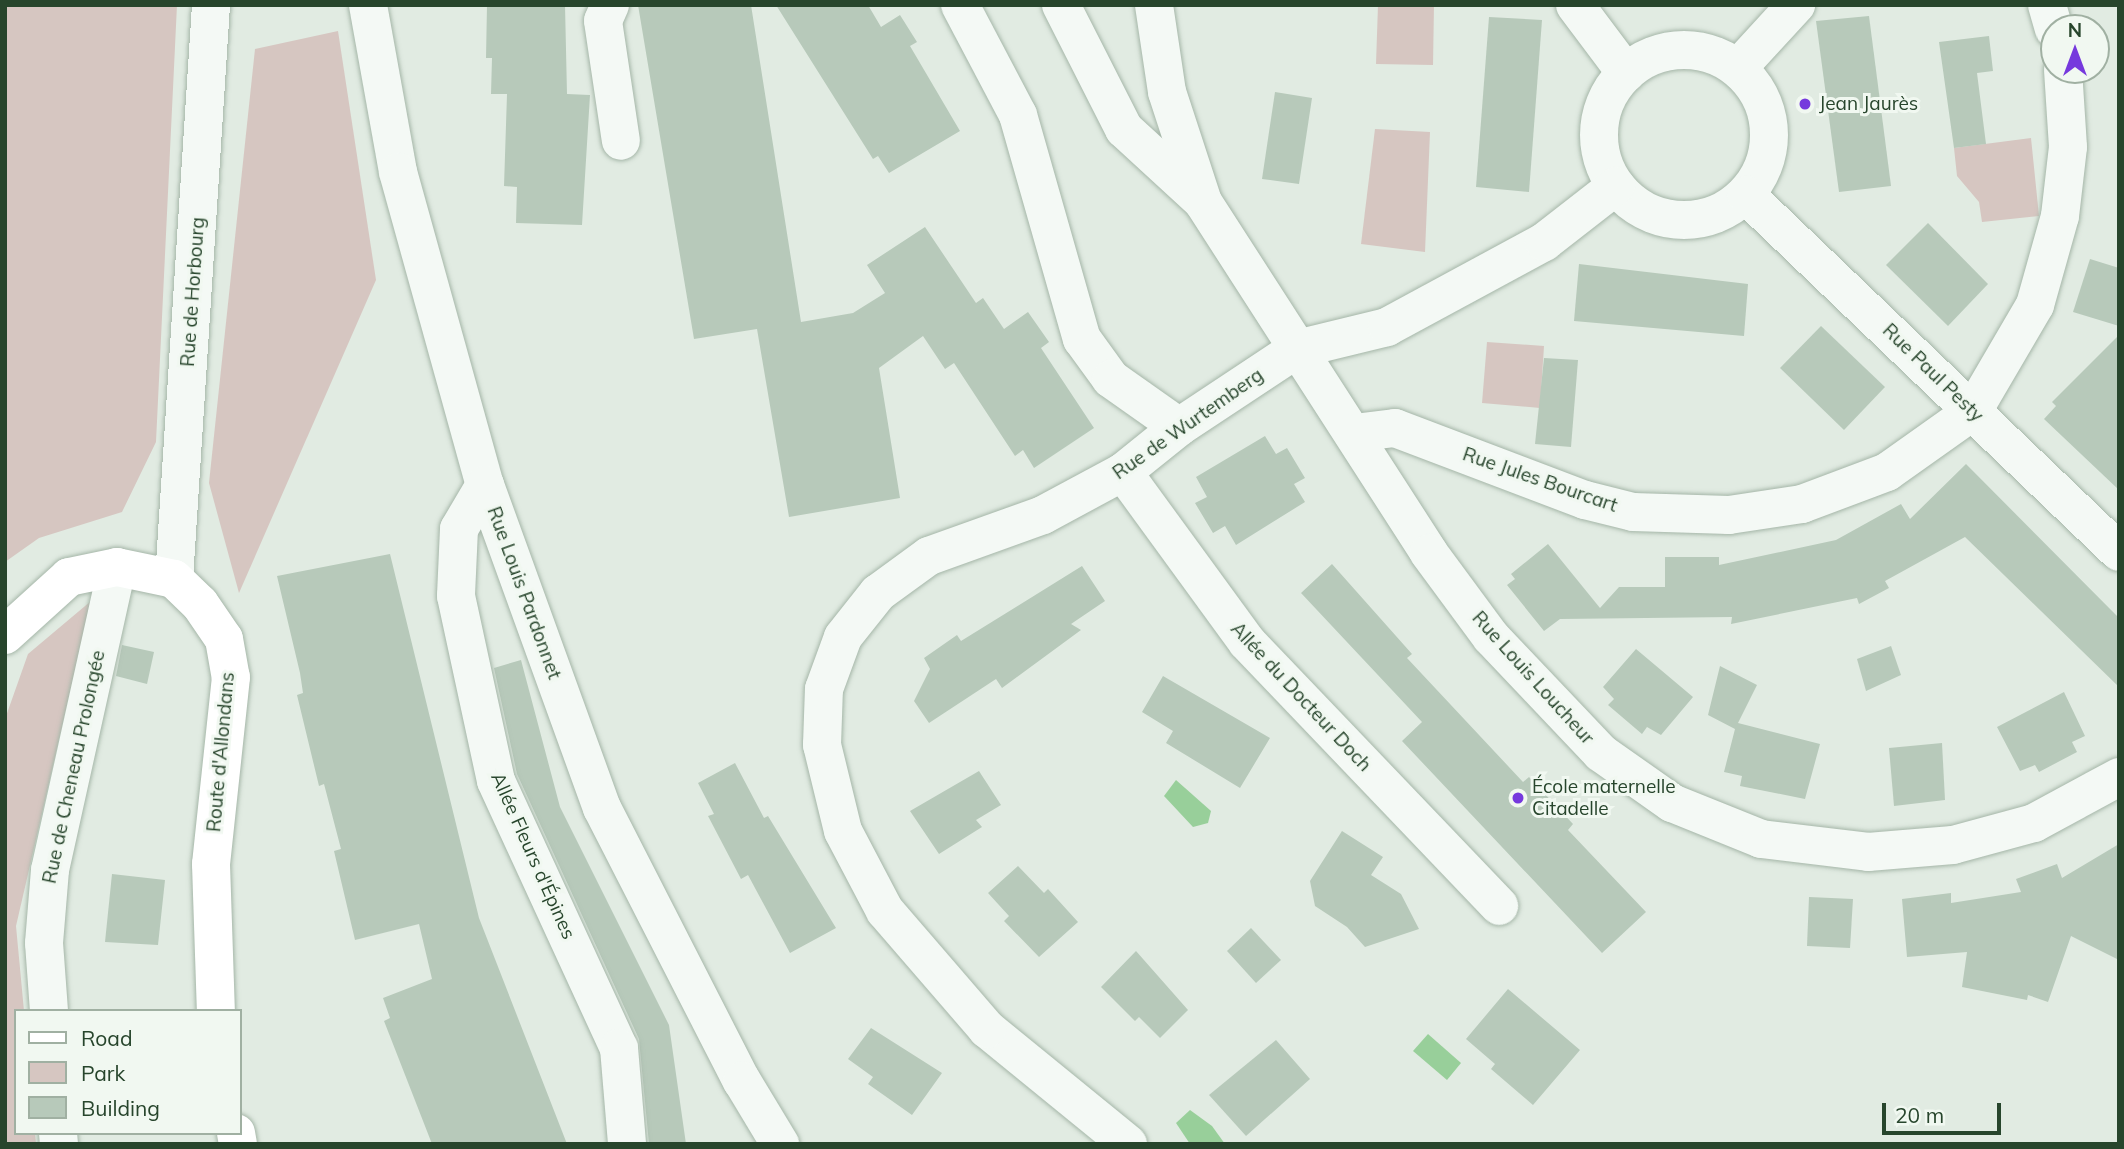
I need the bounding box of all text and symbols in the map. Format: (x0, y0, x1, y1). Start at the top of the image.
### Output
north arrow (2040, 14, 2110, 84)
text: N (2068, 18, 2082, 42)
place label: Jean Jaurès (1819, 93, 1918, 115)
marker: Jean Jaurès (1797, 96, 1813, 112)
street label: Rue de Horbourg (176, 216, 210, 368)
street label: Rue Paul Pesty (1878, 319, 1988, 427)
street label: Rue de Wurtemberg (1108, 364, 1268, 484)
street label: Rue Jules Bourcart (1460, 443, 1620, 517)
street label: Rue Louis Pardonnet (482, 504, 566, 682)
street label: Rue Louis Loucheur (1467, 607, 1599, 749)
street label: Allée du Docteur Doch (1226, 618, 1376, 776)
street label: Rue de Cheneau Prolongée (38, 648, 110, 886)
street label: Route d'Allondans (203, 671, 239, 833)
street label: Allée Fleurs d'Épines (486, 769, 580, 943)
place label: École maternelle Citadelle (1532, 776, 1676, 820)
marker: École maternelle Citadelle (1510, 790, 1526, 806)
legend (14, 1009, 242, 1135)
text: Road (81, 1025, 132, 1051)
text: Park (81, 1060, 125, 1086)
scale bar (1886, 1090, 2005, 1134)
text: Building (81, 1095, 160, 1121)
text: 20 m (1895, 1102, 1944, 1128)

